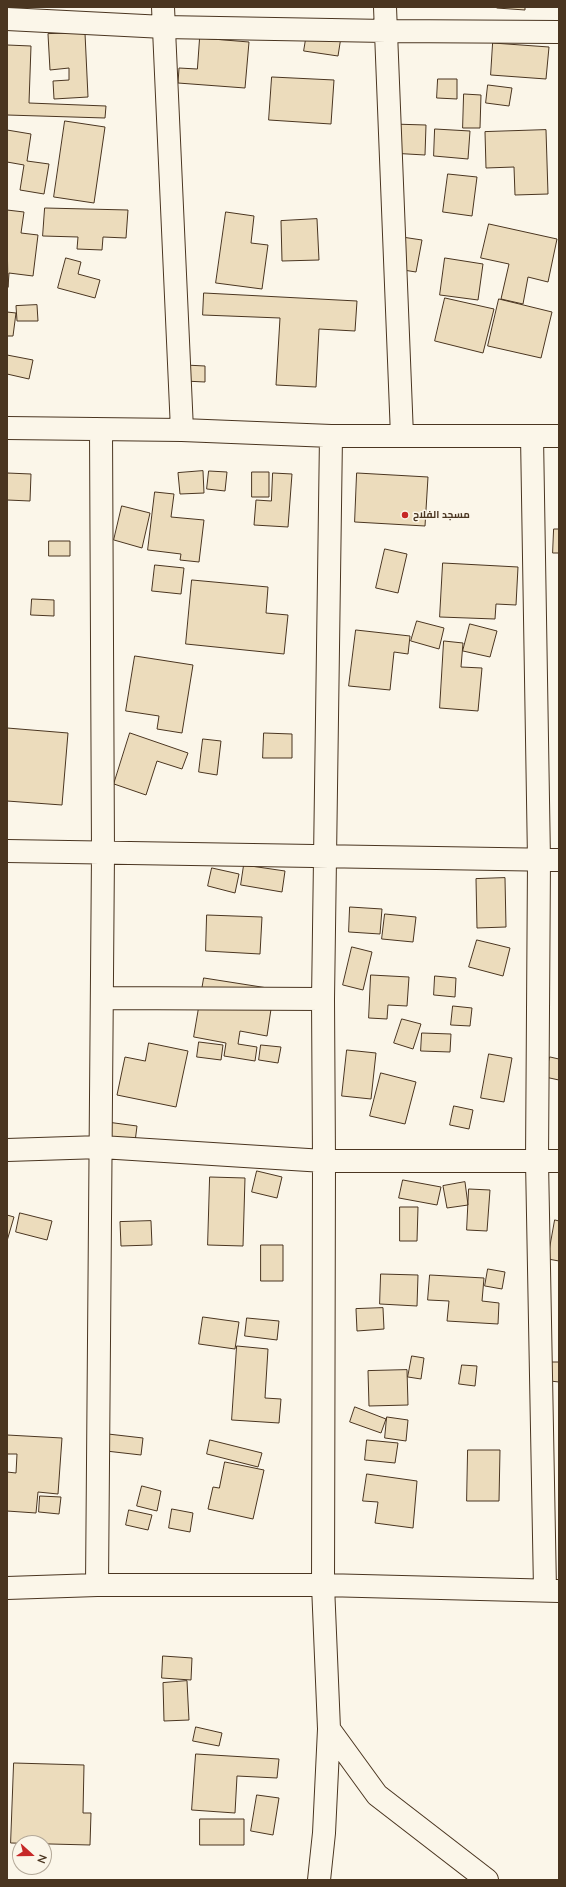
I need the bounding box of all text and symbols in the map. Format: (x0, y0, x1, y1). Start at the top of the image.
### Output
place label: مسجد الفلاح (413, 509, 470, 521)
marker: مسجد الفلاح (400, 510, 410, 520)
north arrow (12, 1835, 52, 1875)
text: N (34, 1853, 50, 1865)

